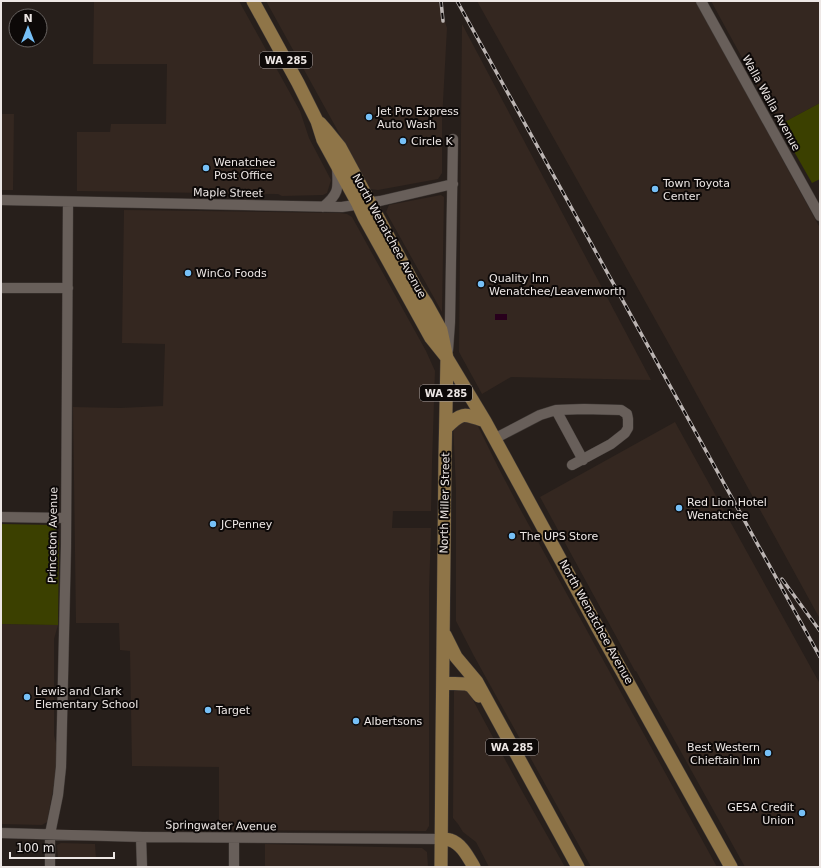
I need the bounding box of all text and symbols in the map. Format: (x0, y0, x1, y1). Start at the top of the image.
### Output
north arrow (8, 8, 48, 48)
text: N (23, 12, 33, 25)
road number: WA 285 (260, 52, 312, 68)
street label: Walla Walla Avenue (739, 53, 803, 153)
place label: Jet Pro Express Auto Wash (376, 105, 459, 131)
marker: Jet Pro Express Auto Wash (364, 112, 374, 122)
place label: Circle K (411, 135, 453, 148)
marker: Circle K (398, 136, 408, 146)
place label: Wenatchee Post Office (214, 156, 276, 182)
marker: Wenatchee Post Office (201, 163, 211, 173)
street label: North Wenatchee Avenue (349, 172, 429, 301)
place label: Town Toyota Center (662, 177, 730, 203)
marker: Town Toyota Center (650, 184, 660, 194)
street label: Maple Street (193, 186, 264, 200)
place label: WinCo Foods (196, 267, 267, 280)
marker: WinCo Foods (183, 268, 193, 278)
place label: Quality Inn Wenatchee/Leavenworth (489, 272, 626, 298)
marker: Quality Inn Wenatchee/Leavenworth (476, 279, 486, 289)
road number: WA 285 (420, 385, 472, 401)
street label: North Miller Street (438, 452, 452, 554)
street label: Princeton Avenue (46, 487, 60, 583)
place label: Red Lion Hotel Wenatchee (687, 496, 767, 522)
marker: Red Lion Hotel Wenatchee (674, 503, 684, 513)
place label: JCPenney (220, 518, 273, 531)
marker: JCPenney (208, 519, 218, 529)
place label: The UPS Store (519, 530, 598, 543)
marker: The UPS Store (507, 531, 517, 541)
street label: North Wenatchee Avenue (556, 558, 636, 687)
place label: Lewis and Clark Elementary School (35, 685, 138, 711)
marker: Lewis and Clark Elementary School (22, 692, 32, 702)
place label: Target (215, 704, 251, 717)
marker: Target (203, 705, 213, 715)
place label: Albertsons (364, 715, 423, 728)
marker: Albertsons (351, 716, 361, 726)
road number: WA 285 (486, 739, 538, 755)
place label: Best Western Chieftain Inn (687, 741, 760, 767)
marker: Best Western Chieftain Inn (763, 748, 773, 758)
place label: GESA Credit Union (727, 801, 795, 827)
marker: GESA Credit Union (797, 808, 807, 818)
street label: Springwater Avenue (165, 819, 277, 833)
scale bar (10, 834, 114, 860)
text: 100 m (16, 841, 54, 855)

